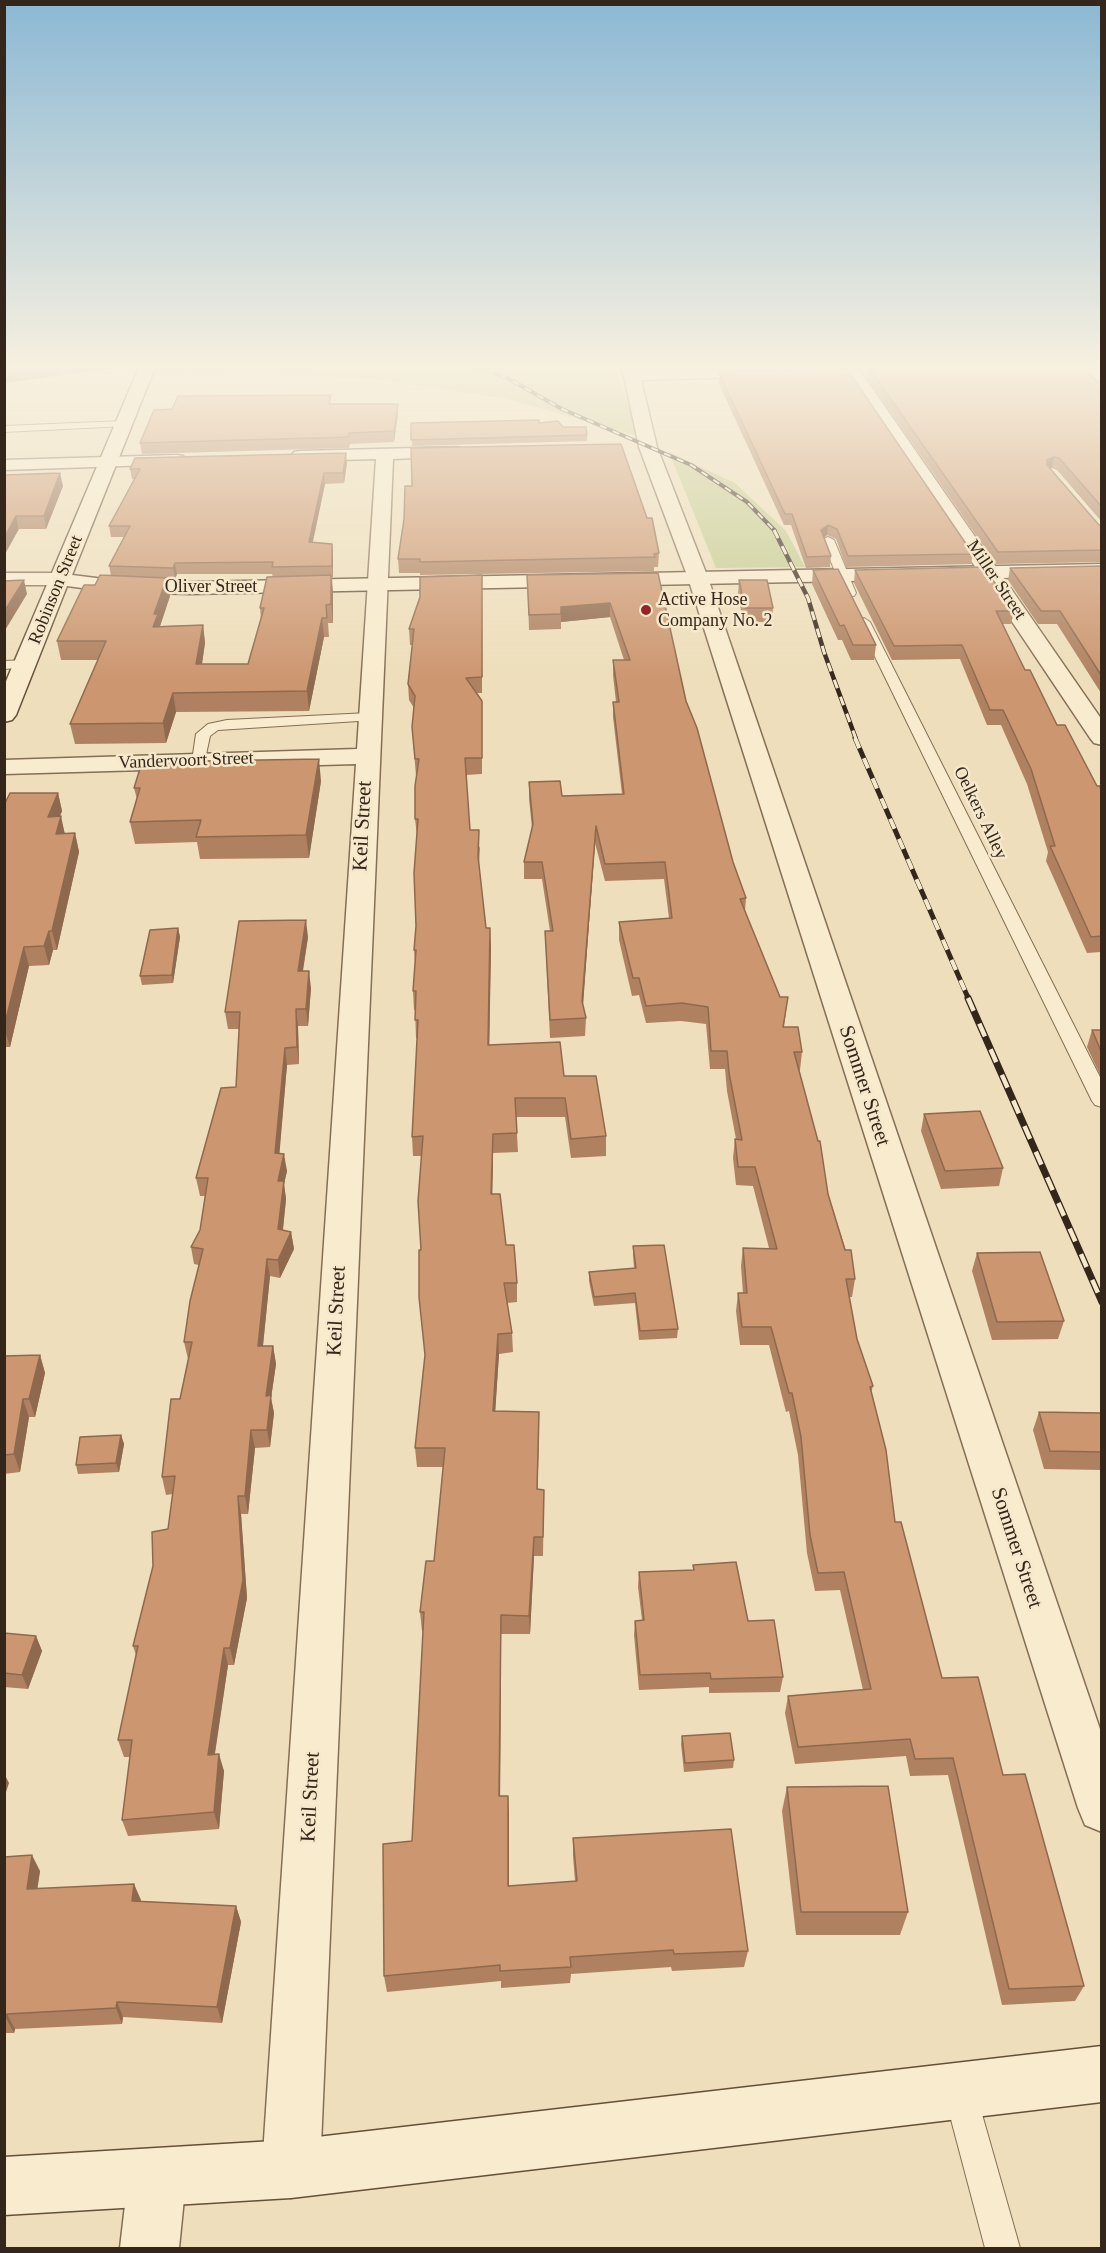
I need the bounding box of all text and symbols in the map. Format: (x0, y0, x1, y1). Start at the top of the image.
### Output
street label: Robinson Street (24, 532, 88, 648)
street label: Miller Street (961, 536, 1031, 624)
street label: Oliver Street (165, 576, 257, 598)
place label: Active Hose Company No. 2 (658, 589, 772, 632)
marker: Active Hose Company No. 2 (639, 603, 653, 617)
street label: Vandervoort Street (118, 748, 254, 774)
street label: Oelkers Alley (948, 763, 1012, 863)
street label: Keil Street (348, 780, 378, 872)
street label: Sommer Street (833, 1022, 895, 1150)
street label: Keil Street (322, 1265, 352, 1357)
street label: Sommer Street (985, 1484, 1047, 1612)
street label: Keil Street (296, 1751, 326, 1843)

